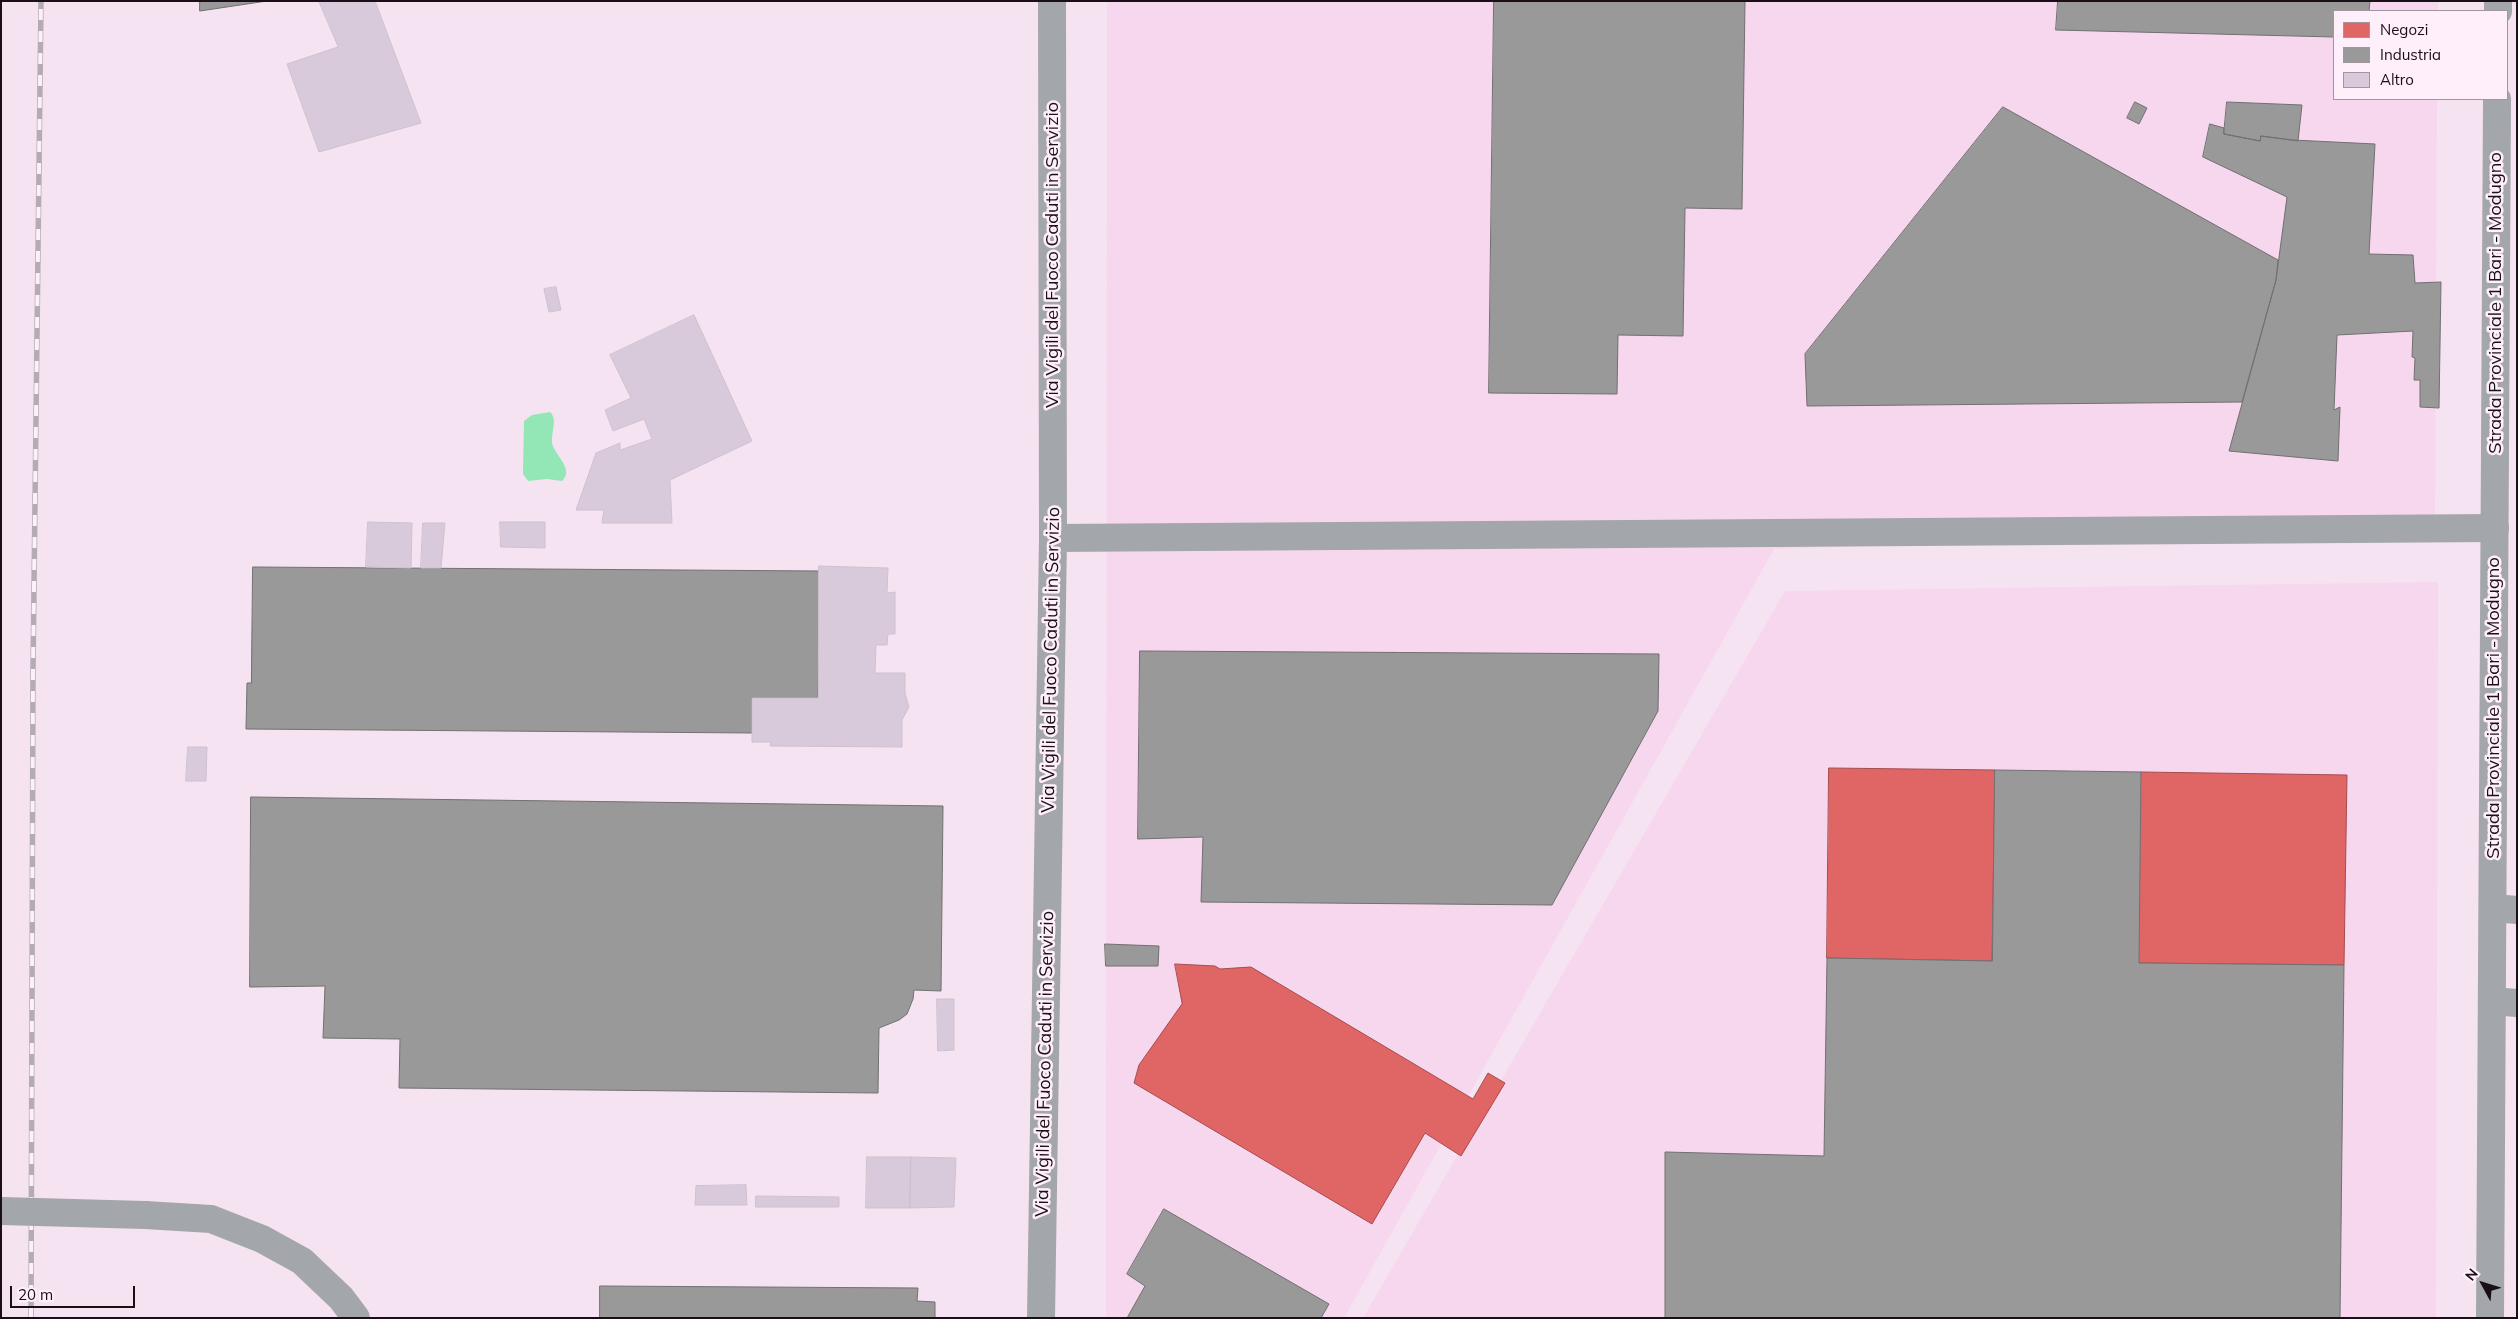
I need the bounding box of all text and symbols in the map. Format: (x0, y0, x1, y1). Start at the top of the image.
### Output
legend (2333, 10, 2508, 100)
text: Negozi (2380, 20, 2428, 39)
text: Industria (2380, 45, 2441, 64)
text: Altro (2380, 70, 2414, 89)
street label: Via Vigili del Fuoco Caduti in Servizio (1042, 102, 1064, 408)
street label: Strada Provinciale 1 Bari - Modugno (2485, 152, 2507, 454)
street label: Via Vigili del Fuoco Caduti in Servizio (1038, 507, 1064, 813)
street label: Strada Provinciale 1 Bari - Modugno (2483, 557, 2505, 859)
street label: Via Vigili del Fuoco Caduti in Servizio (1032, 911, 1058, 1217)
north arrow (2458, 1259, 2508, 1309)
text: N (2461, 1265, 2482, 1284)
scale bar (12, 1276, 138, 1308)
text: 20 m (18, 1285, 53, 1304)

